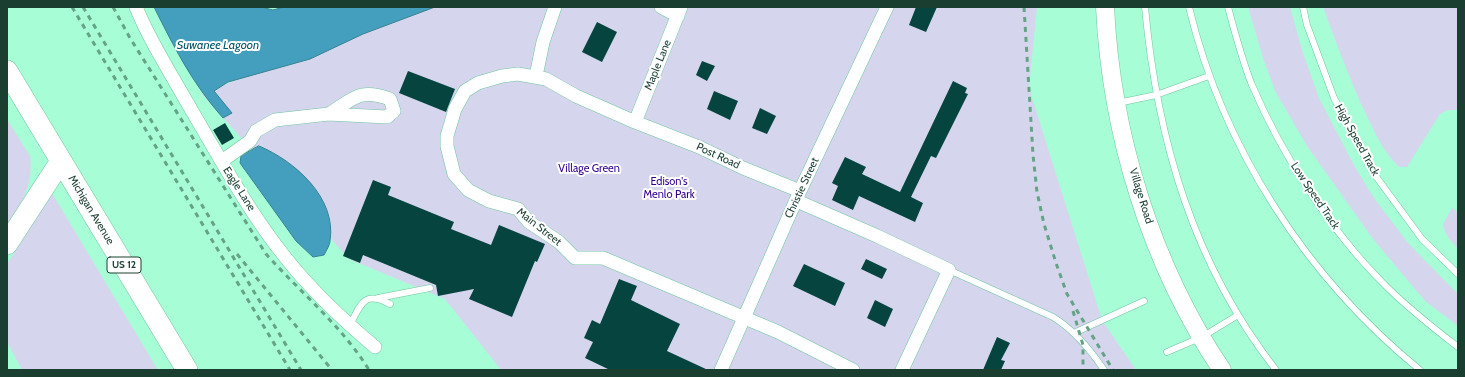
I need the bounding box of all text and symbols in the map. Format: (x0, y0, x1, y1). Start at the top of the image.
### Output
water label: Suwanee Lagoon (177, 38, 259, 52)
street label: Maple Lane (642, 38, 674, 92)
street label: High Speed Track (1332, 102, 1382, 178)
street label: Post Road (694, 140, 742, 172)
street label: Christie Street (782, 156, 822, 220)
street label: Low Speed Track (1288, 160, 1342, 232)
park label: Village Green (558, 162, 620, 176)
street label: Eagle Lane (220, 164, 258, 214)
street label: Village Road (1126, 167, 1156, 225)
street label: Michigan Avenue (65, 173, 117, 247)
park label: Edison's Menlo Park (643, 175, 695, 201)
street label: Main Street (514, 205, 564, 249)
road number: US 12 (107, 257, 141, 273)

